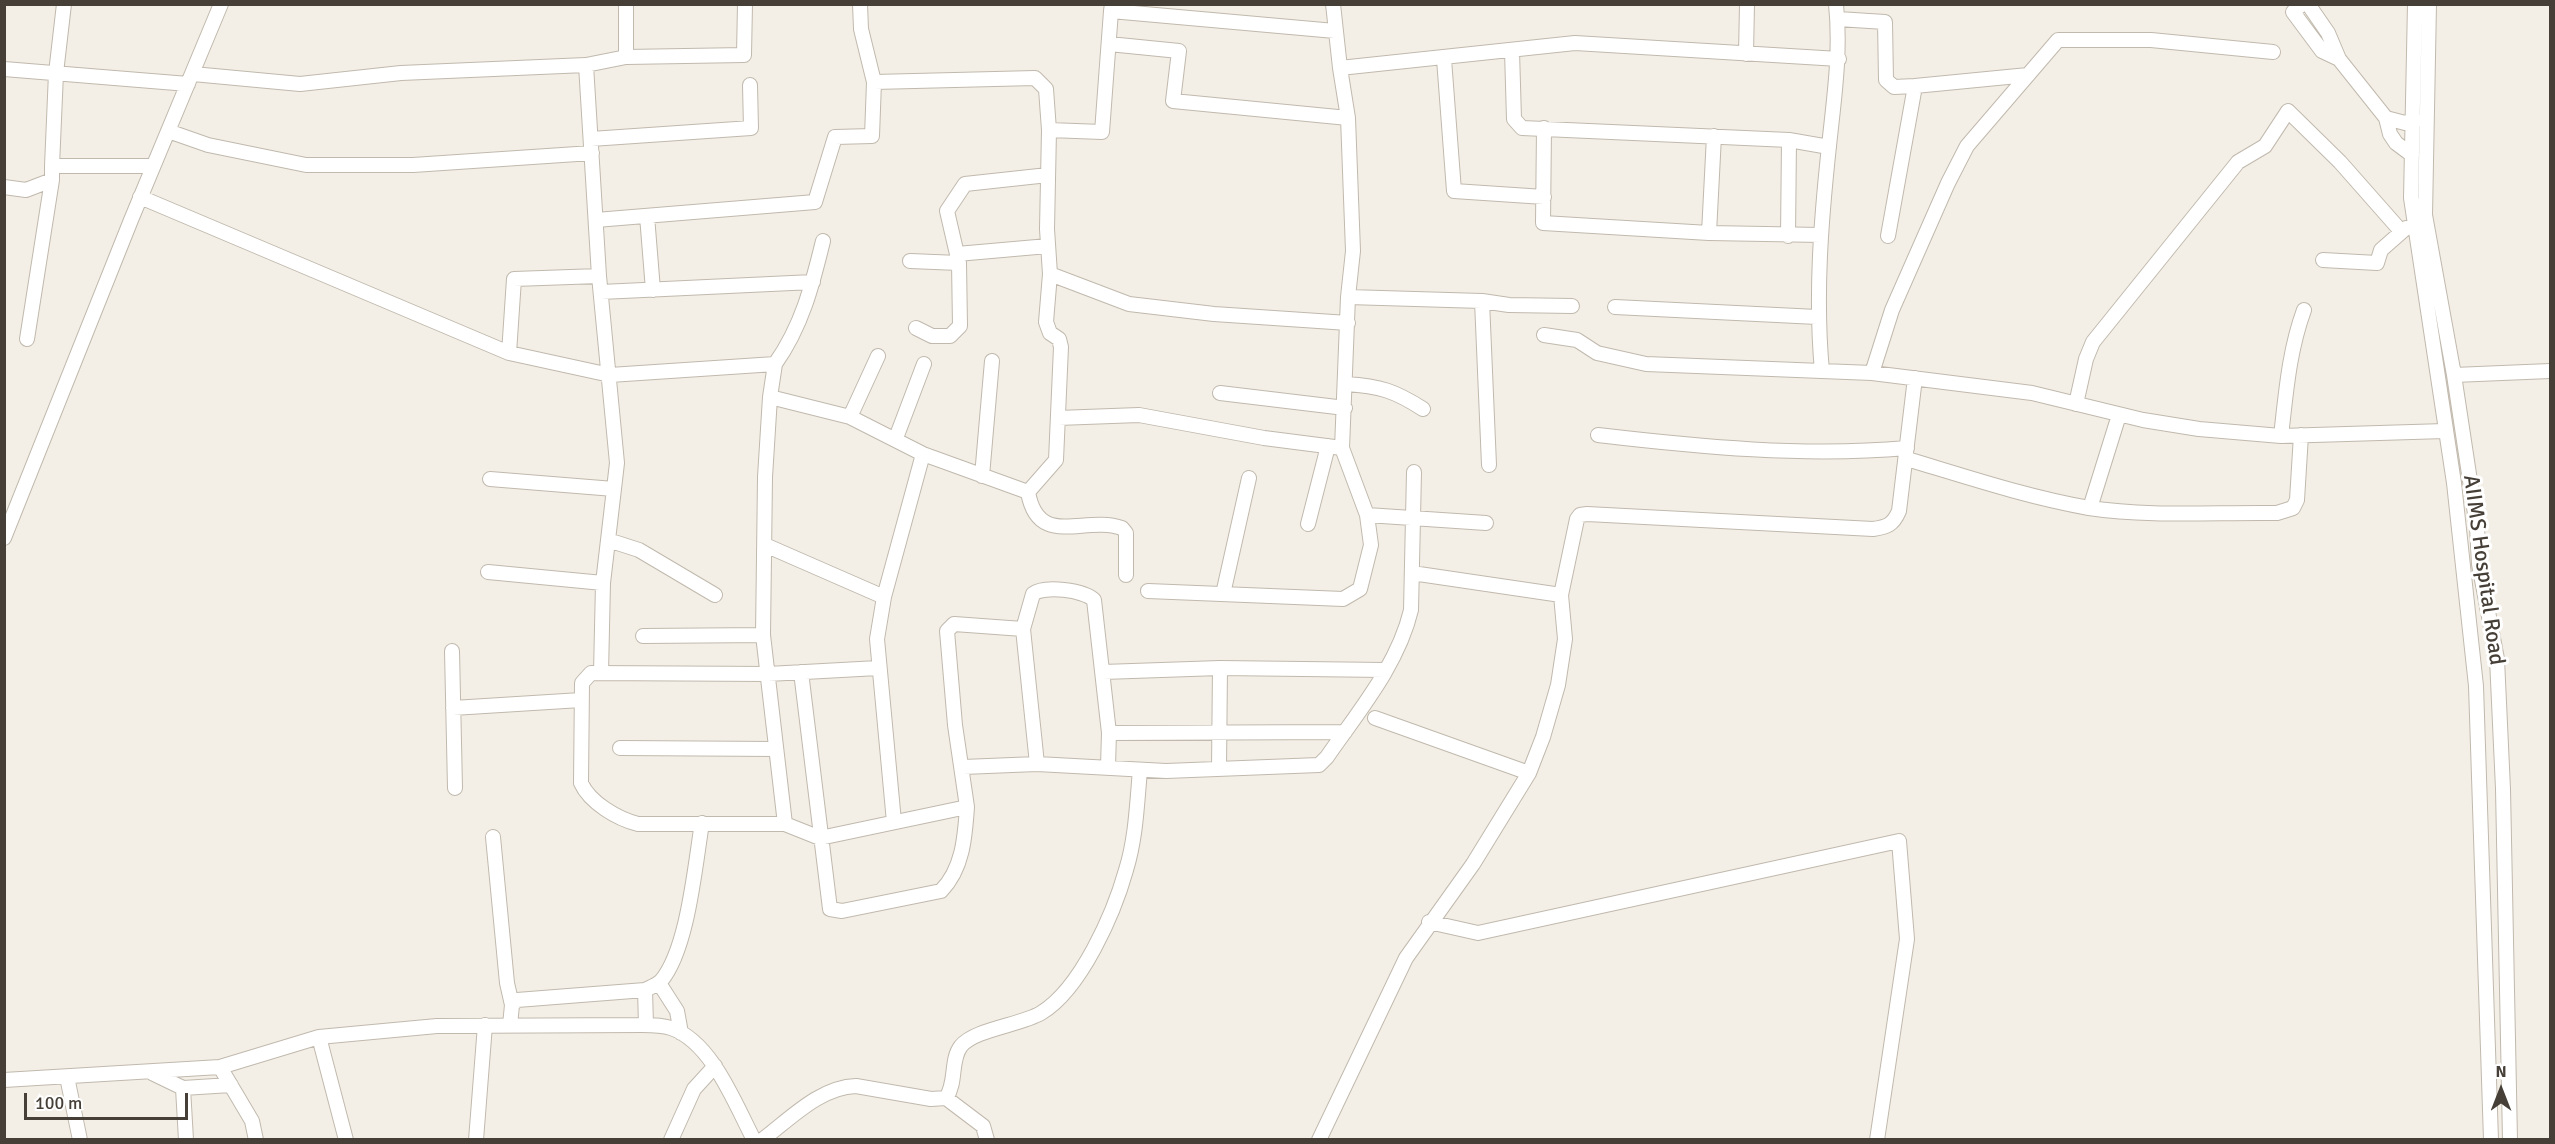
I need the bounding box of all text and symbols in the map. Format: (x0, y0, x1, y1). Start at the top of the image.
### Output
street label: AIIMS Hospital Road (2457, 473, 2509, 667)
north arrow (2471, 1060, 2531, 1120)
text: N (2495, 1062, 2507, 1082)
scale bar (27, 1081, 190, 1119)
text: 100 m (35, 1092, 82, 1114)

